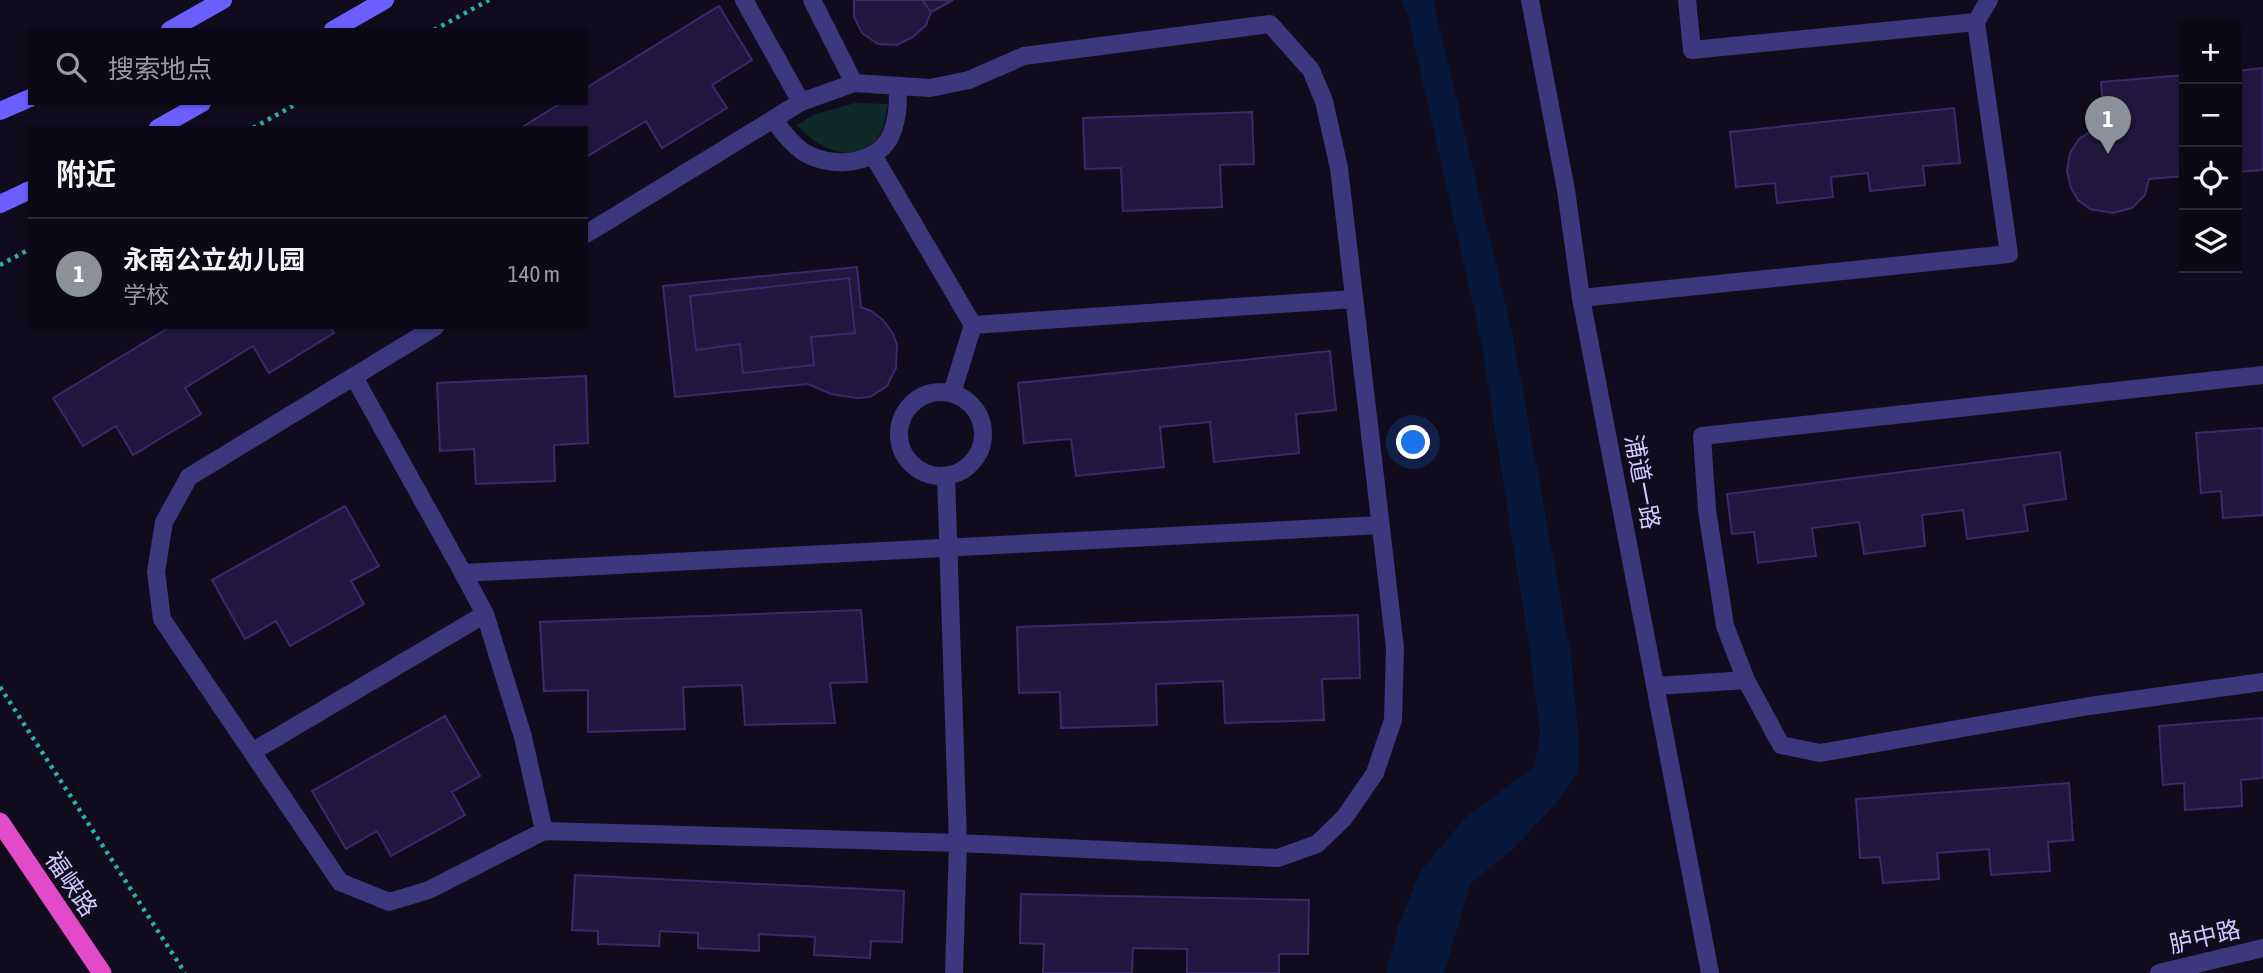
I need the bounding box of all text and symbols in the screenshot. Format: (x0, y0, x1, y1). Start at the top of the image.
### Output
map controls (2179, 21, 2242, 273)
button: + (2179, 21, 2242, 84)
search box (28, 28, 588, 105)
icon: search (52, 48, 90, 86)
text: 搜索地点 (108, 54, 212, 84)
button: − (2179, 84, 2242, 147)
pin: 1 (2085, 96, 2131, 154)
button: locate (2179, 147, 2242, 210)
text: 附近 (56, 157, 116, 191)
button: layers (2179, 210, 2242, 273)
text: 永南公立幼儿园 (123, 245, 305, 275)
text: 1 (74, 261, 84, 287)
text: 140 m (508, 261, 560, 287)
text: 学校 (123, 282, 169, 308)
your location (1396, 425, 1430, 459)
street label: 浦道一路 (1620, 432, 1665, 532)
street label: 福峡路 (40, 846, 103, 921)
street label: 胪中路 (2167, 915, 2243, 958)

